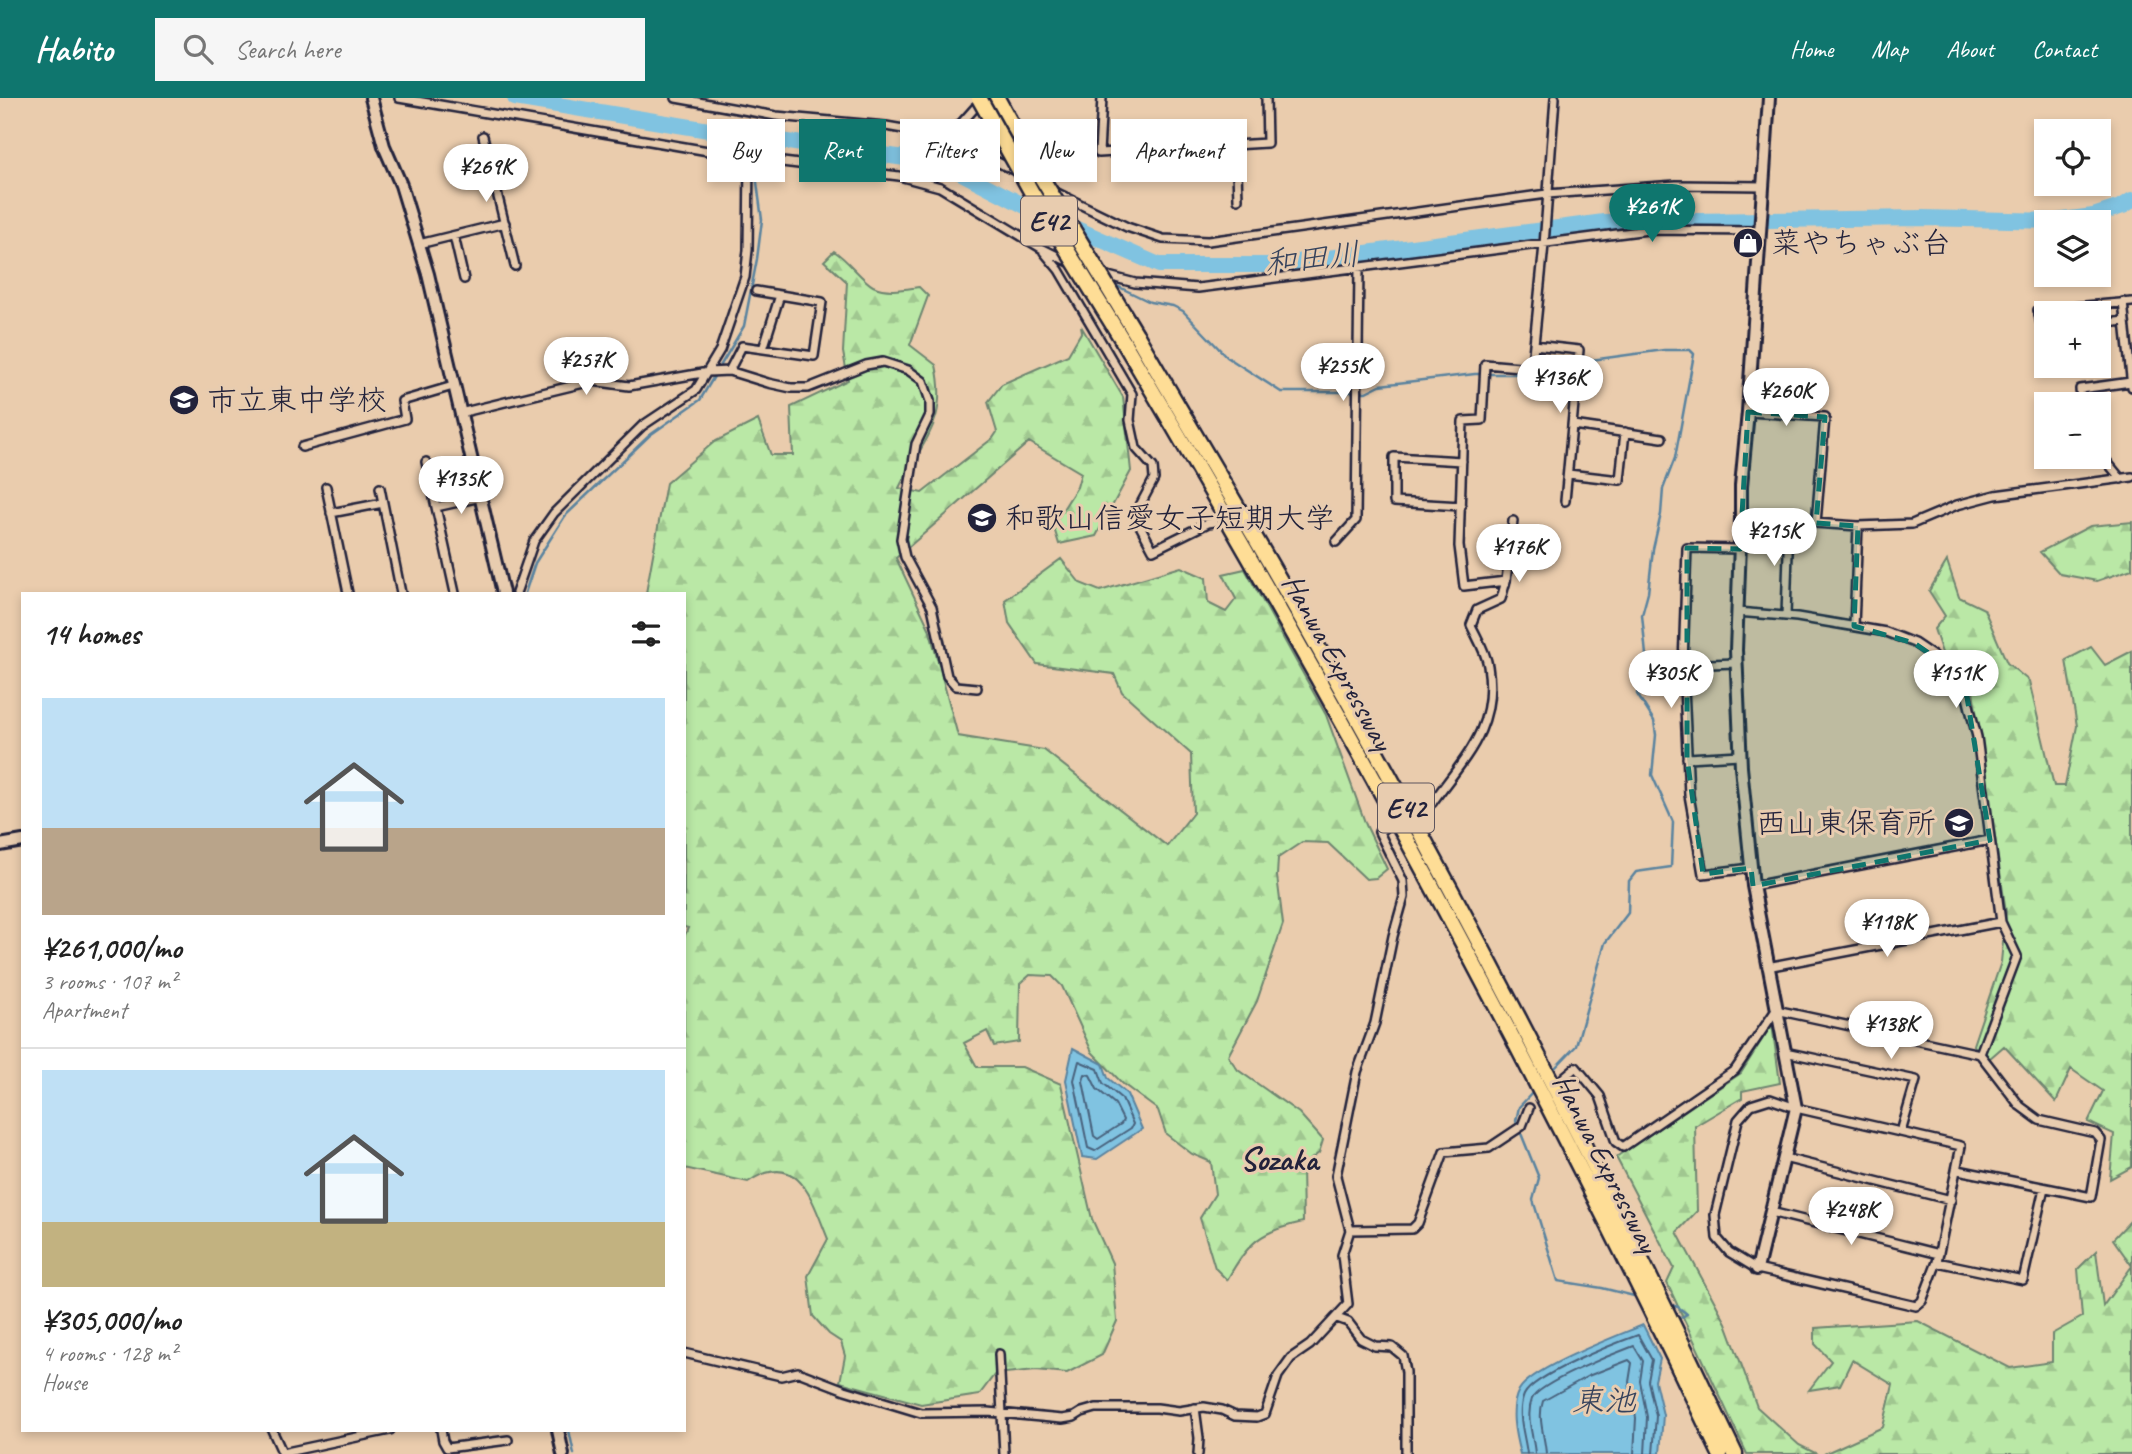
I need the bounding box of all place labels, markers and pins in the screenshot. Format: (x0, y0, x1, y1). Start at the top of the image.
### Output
pin: ¥269K (437, 144, 535, 204)
pin: ¥261K (1603, 184, 1701, 244)
place label: 菜やちゃぶ台 (1771, 224, 1951, 262)
shop icon: 菜やちゃぶ台 (1731, 226, 1765, 260)
pin: ¥257K (537, 338, 635, 397)
pin: ¥255K (1294, 344, 1392, 403)
pin: ¥136K (1511, 356, 1609, 415)
pin: ¥260K (1737, 368, 1835, 428)
place label: 市立東中学校 (207, 381, 387, 419)
school or university icon: 市立東中学校 (167, 383, 201, 417)
pin: ¥135K (412, 456, 510, 516)
place label: 和歌山信愛女子短期大学 (1005, 499, 1335, 537)
school or university icon: 和歌山信愛女子短期大学 (965, 501, 999, 535)
pin: ¥215K (1725, 508, 1823, 568)
pin: ¥176K (1470, 524, 1568, 584)
pin: ¥305K (1622, 650, 1720, 710)
pin: ¥151K (1907, 650, 2005, 710)
place label: 西山東保育所 (1756, 804, 1936, 842)
school or university icon: 西山東保育所 (1942, 806, 1976, 840)
pin: ¥118K (1838, 900, 1936, 959)
pin: ¥138K (1842, 1002, 1940, 1061)
pin: ¥248K (1802, 1188, 1900, 1247)

